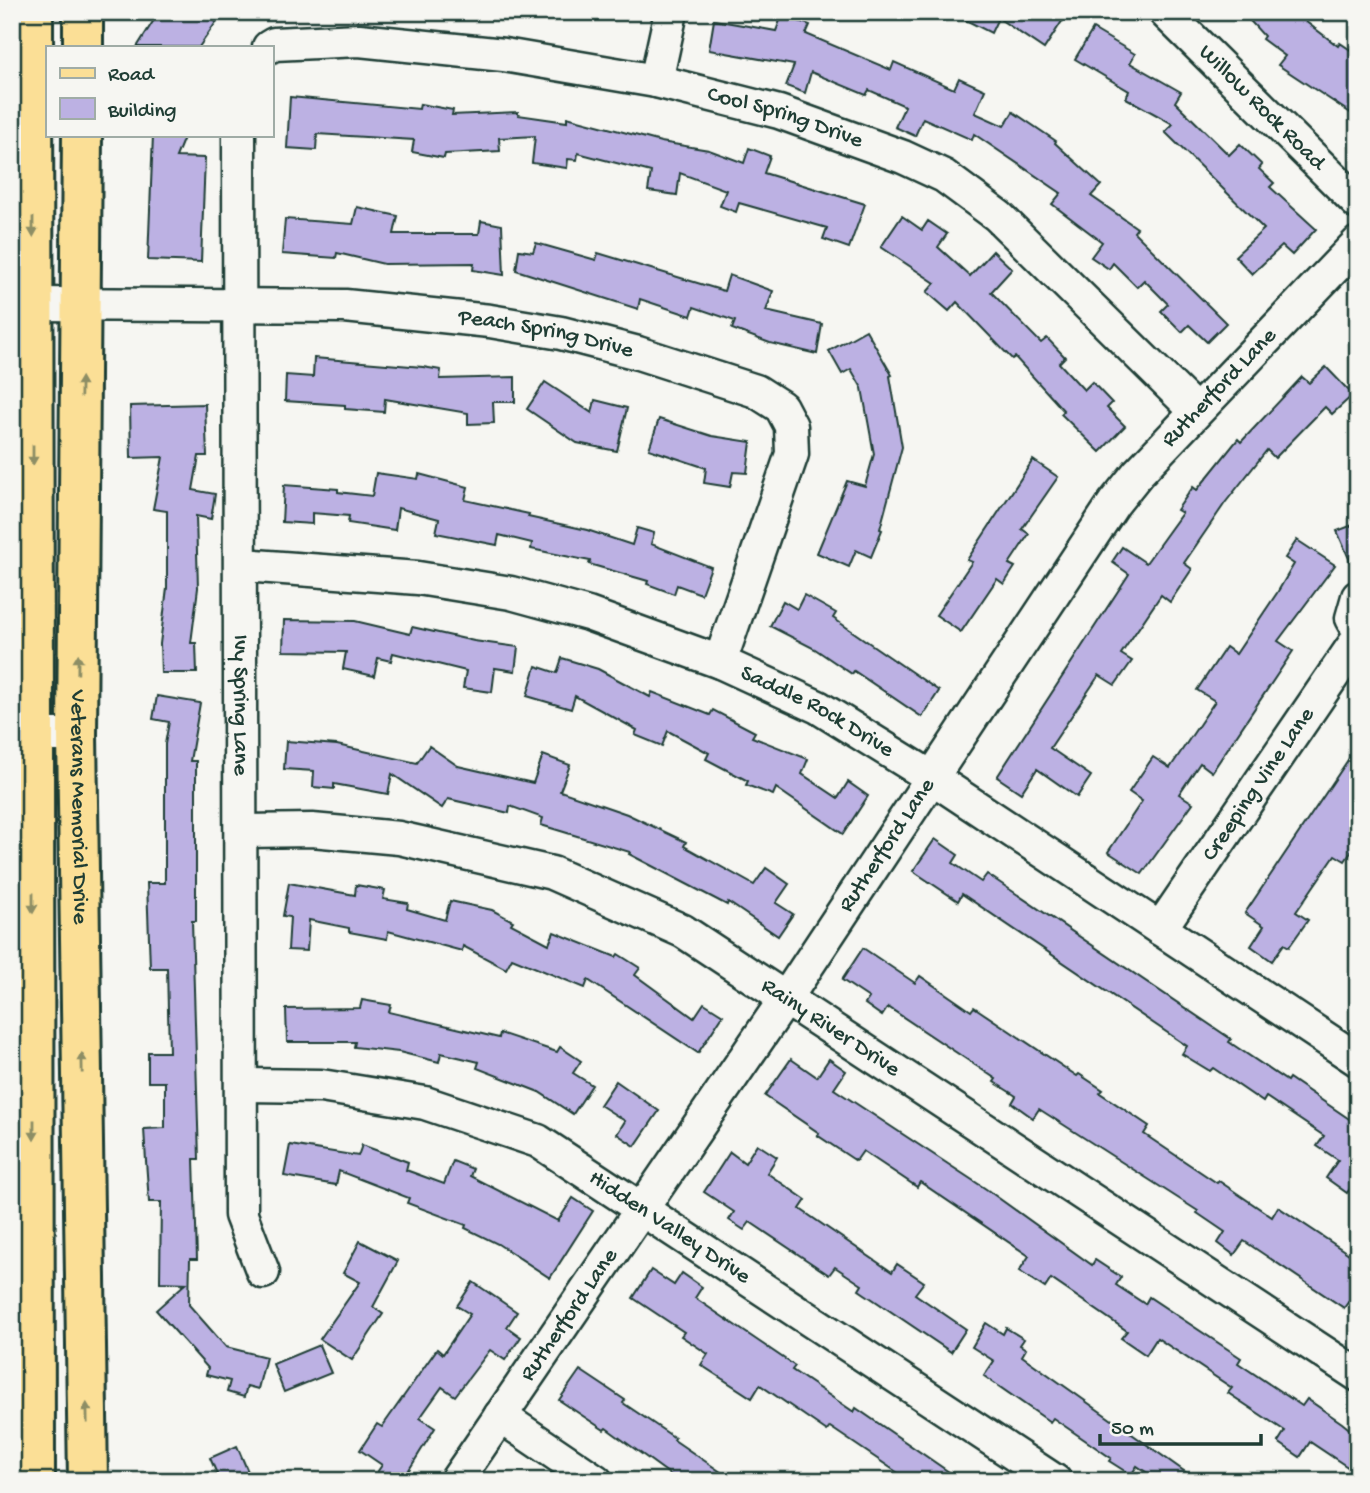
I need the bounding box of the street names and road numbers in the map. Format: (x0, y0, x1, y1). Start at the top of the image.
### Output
street label: Willow Rock Road (1193, 39, 1332, 177)
street label: Cool Spring Drive (704, 81, 867, 155)
street label: Peach Spring Drive (456, 304, 637, 365)
street label: Rutherford Lane (1156, 322, 1283, 453)
street label: Ivy Spring Lane (226, 634, 254, 777)
street label: Saddle Rock Drive (736, 660, 900, 765)
street label: Veterans Memorial Drive (63, 689, 93, 926)
street label: Creeping Vine Lane (1197, 701, 1321, 867)
street label: Rutherford Lane (833, 773, 942, 917)
street label: Rainy River Drive (756, 973, 906, 1084)
street label: Hidden Valley Drive (584, 1165, 756, 1291)
street label: Rutherford Lane (515, 1243, 625, 1387)

